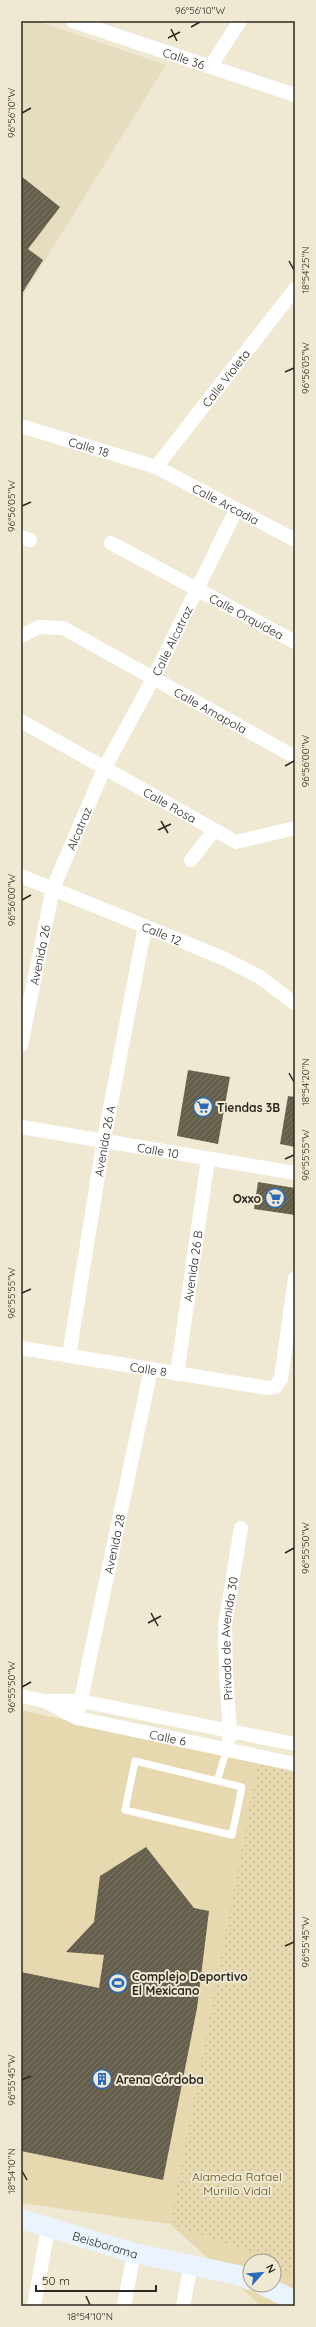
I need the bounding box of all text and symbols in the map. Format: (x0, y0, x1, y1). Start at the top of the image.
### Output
text: 96°56'10"W (175, 4, 225, 17)
street label: Calle 36 (161, 44, 207, 72)
text: 96°56'10"W (5, 88, 18, 138)
text: 18°54'25"N (299, 246, 312, 294)
text: 96°56'05"W (299, 342, 312, 394)
street label: Calle Violeta (198, 346, 253, 410)
street label: Calle 18 (67, 433, 111, 460)
text: 96°56'05"W (5, 480, 18, 532)
street label: Calle Arcadia (190, 480, 262, 527)
street label: Calle Orquídea (207, 590, 286, 642)
street label: Calle Alcatraz (148, 603, 195, 678)
street label: Calle Amapola (171, 684, 250, 736)
text: 96°56'00"W (299, 734, 312, 787)
street label: Calle Rosa (141, 784, 199, 826)
street label: Alcatraz (63, 804, 94, 852)
text: 96°56'00"W (5, 873, 18, 926)
street label: Calle 12 (140, 918, 184, 948)
street label: Avenida 26 (26, 923, 53, 986)
text: 18°54'20"N (299, 1058, 312, 1106)
supermarket icon: Tiendas 3B (192, 1096, 214, 1118)
place label: Tiendas 3B (217, 1100, 280, 1115)
street label: Avenida 26 A (91, 1104, 118, 1178)
text: 96°55'55"W (299, 1129, 312, 1181)
street label: Calle 10 (136, 1139, 180, 1161)
supermarket icon: Oxxo (264, 1187, 286, 1209)
place label: Oxxo (233, 1191, 262, 1206)
street label: Avenida 26 B (180, 1229, 205, 1303)
text: 96°55'55"W (5, 1267, 18, 1319)
street label: Calle 8 (129, 1358, 168, 1379)
street label: Avenida 28 (100, 1512, 128, 1575)
text: 96°55'50"W (299, 1522, 312, 1574)
street label: Privada de Avenida 30 (217, 1575, 240, 1701)
text: 96°55'50"W (5, 1661, 18, 1713)
street label: Calle 6 (148, 1726, 188, 1748)
text: 96°55'45"W (299, 1916, 312, 1968)
place label: Complejo Deportivo El Mexicano (132, 1969, 248, 1998)
sports icon: Complejo Deportivo El Mexicano (107, 1972, 129, 1994)
text: 96°55'45"W (5, 2054, 18, 2106)
building icon: Arena Córdoba (91, 2068, 113, 2090)
place label: Arena Córdoba (116, 2072, 204, 2087)
text: 18°54'10"N (5, 2148, 18, 2194)
park label: Alameda Rafael Murillo Vidal (192, 2169, 282, 2198)
street label: Beisborama (71, 2227, 139, 2261)
north arrow (242, 2253, 282, 2293)
text: N (263, 2262, 279, 2275)
scale bar (36, 2267, 156, 2293)
text: 50 m (42, 2273, 70, 2288)
text: 18°54'10"N (67, 2310, 113, 2323)

